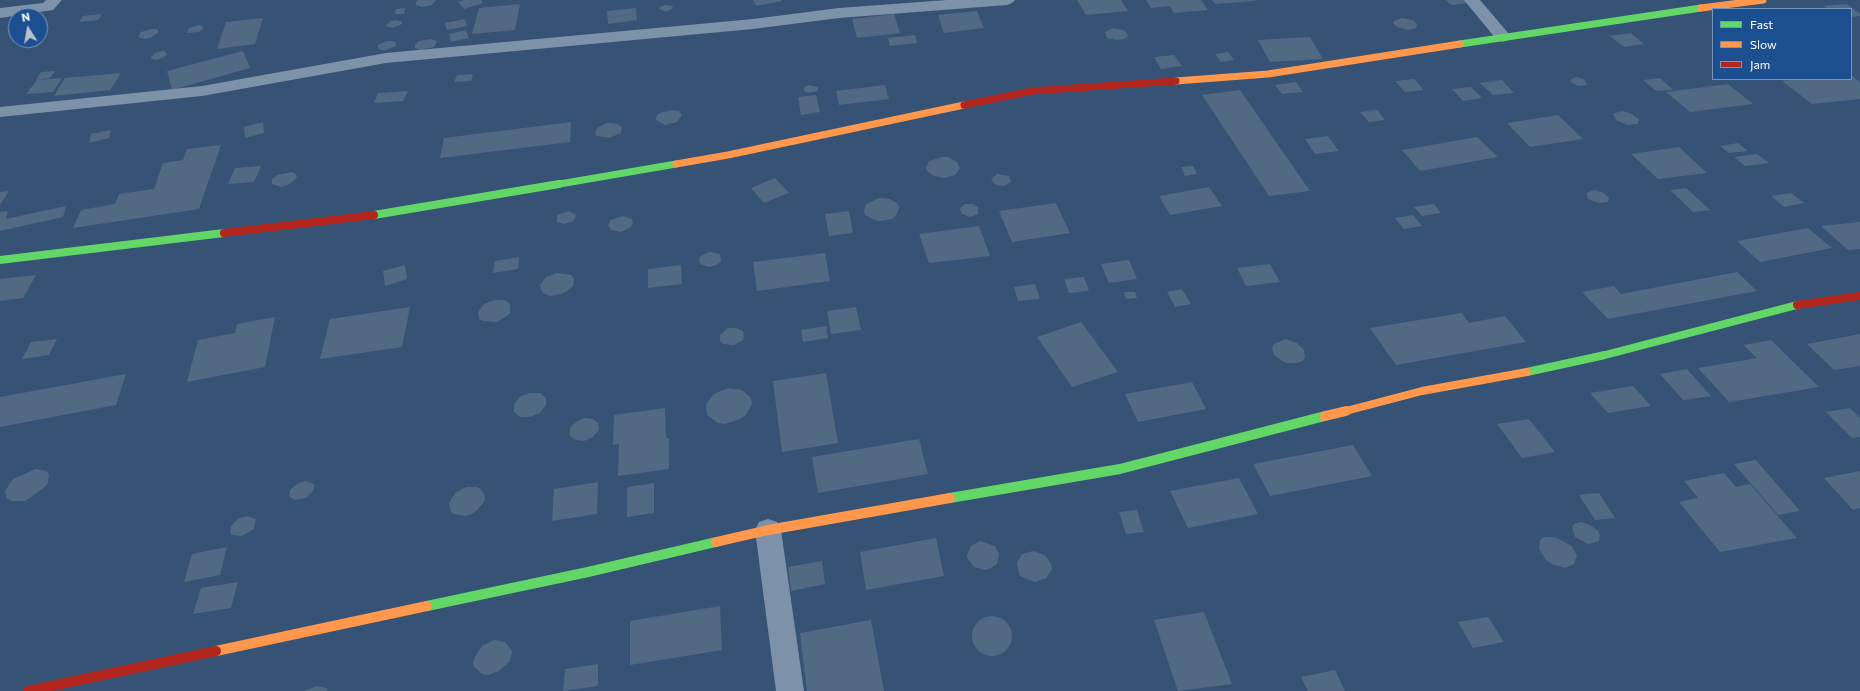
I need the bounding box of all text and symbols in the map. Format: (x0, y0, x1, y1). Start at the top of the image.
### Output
north arrow (8, 8, 48, 48)
legend (1712, 8, 1852, 80)
text: N (21, 10, 31, 24)
text: Fast (1750, 17, 1773, 31)
text: Slow (1750, 37, 1777, 51)
text: Jam (1750, 57, 1770, 71)

